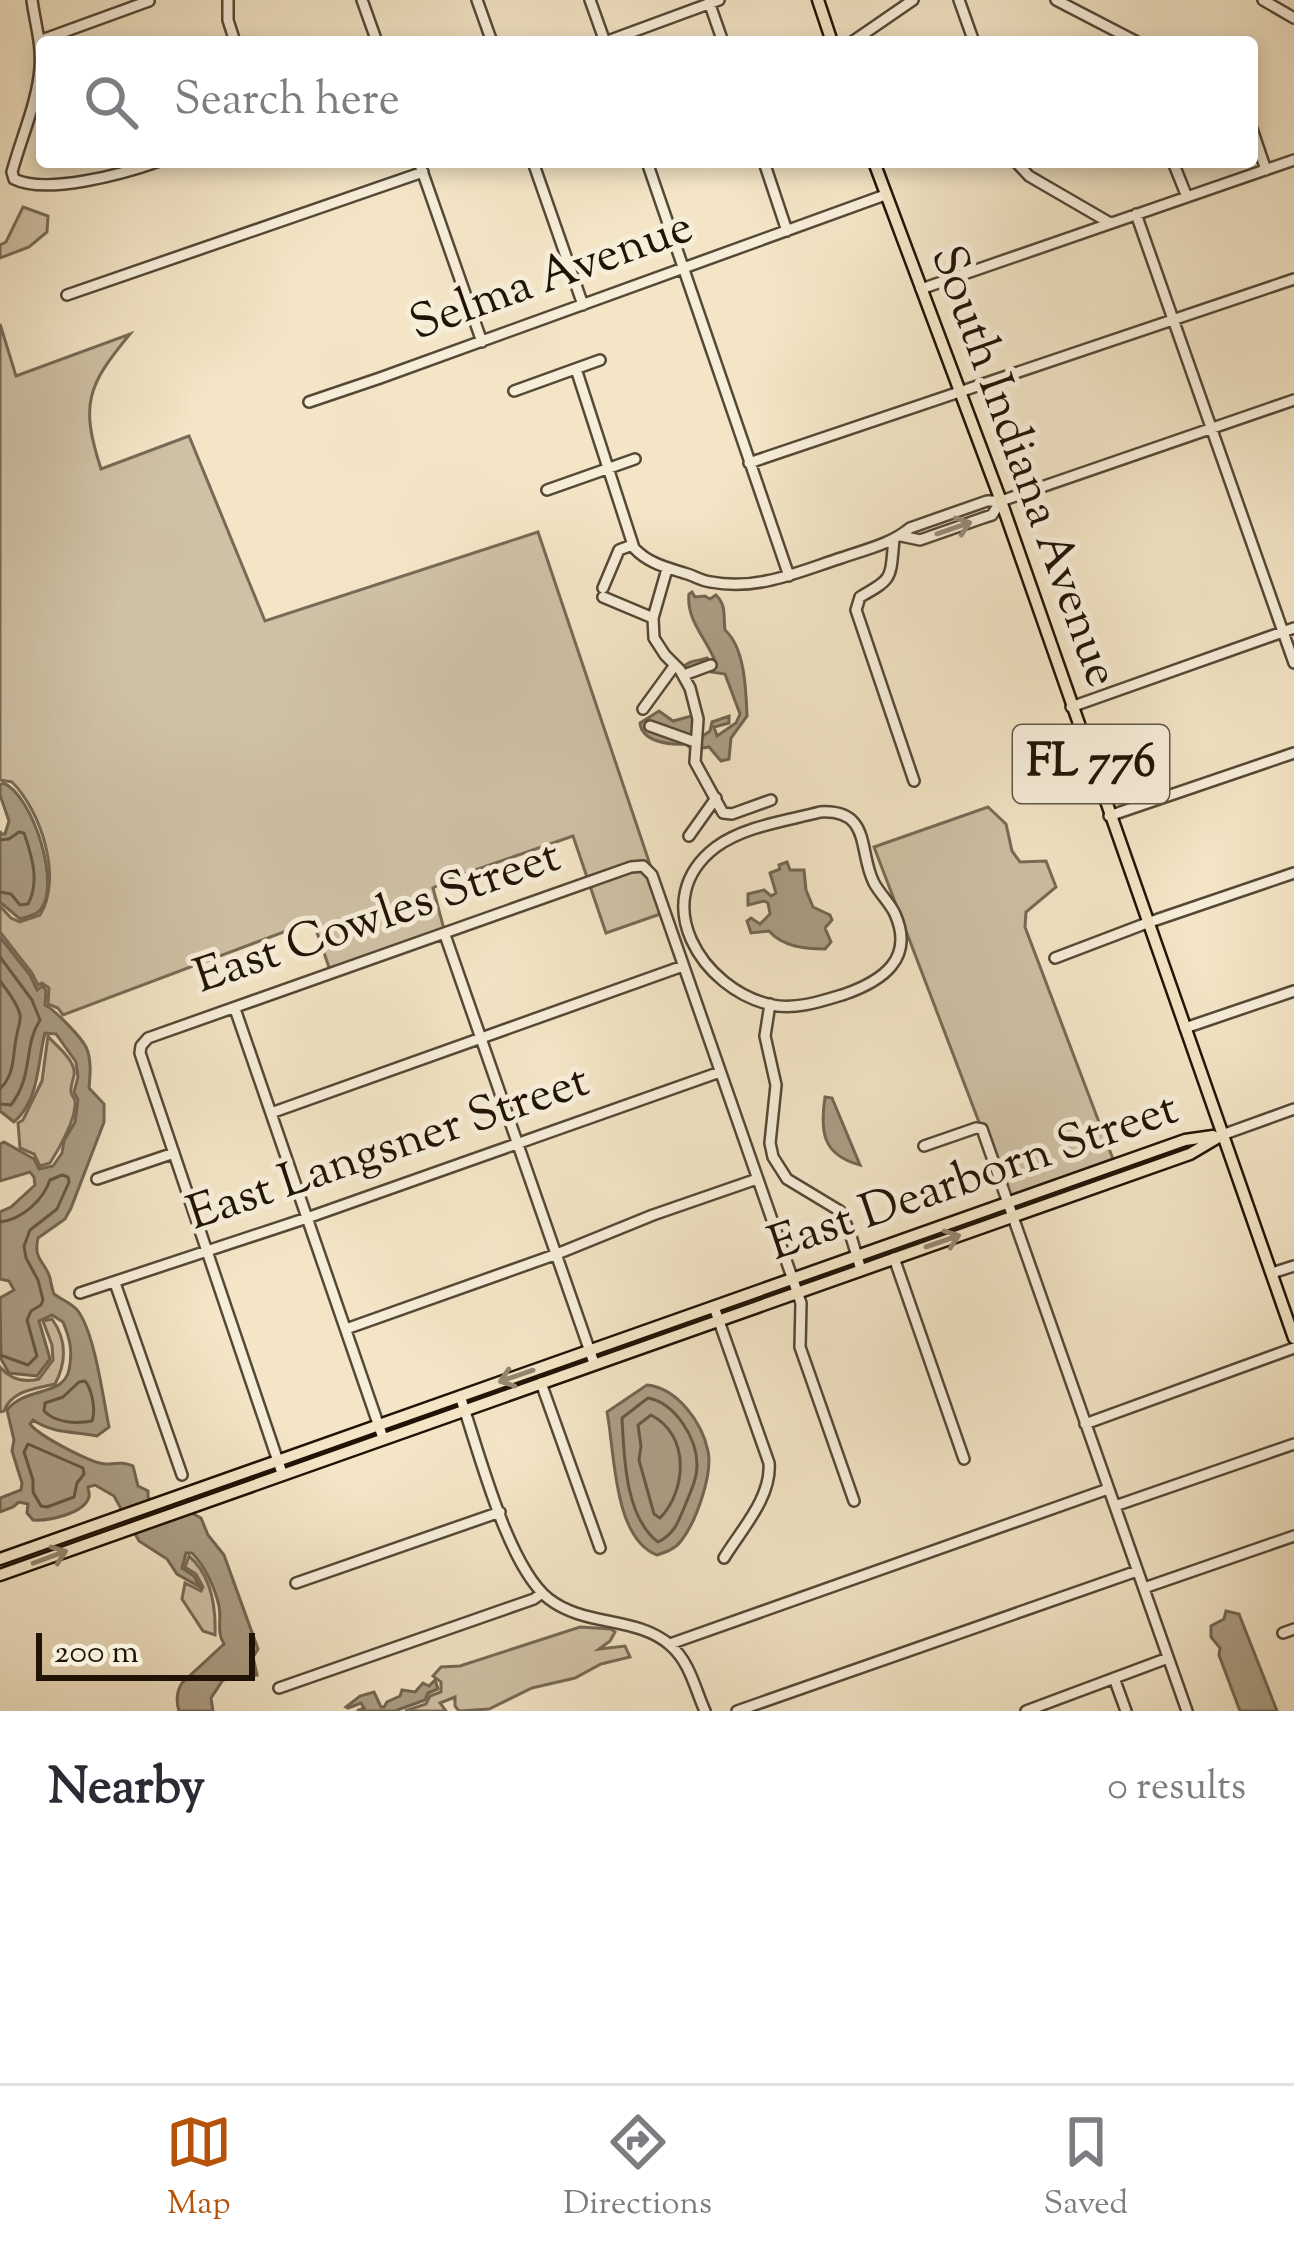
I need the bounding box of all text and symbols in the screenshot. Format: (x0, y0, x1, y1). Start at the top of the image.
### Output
search box (36, 36, 1258, 168)
icon: search (78, 69, 144, 135)
text: Search here (174, 70, 400, 135)
street label: Selma Avenue (401, 195, 703, 361)
street label: South Indiana Avenue (910, 237, 1134, 697)
one-way arrow (935, 516, 972, 537)
road number: FL 776 (1013, 725, 1169, 803)
street label: East Cowles Street (186, 824, 570, 1014)
street label: East Langsner Street (179, 1049, 599, 1251)
street label: East Dearborn Street (760, 1077, 1188, 1281)
one-way arrow (924, 1229, 961, 1250)
one-way arrow (498, 1367, 535, 1388)
one-way arrow (31, 1545, 68, 1566)
scale bar (36, 1627, 255, 1680)
text: 200 m (54, 1630, 139, 1678)
text: Nearby (48, 1753, 205, 1826)
text: 0 results (1107, 1761, 1246, 1817)
tab: Map (166, 2109, 232, 2229)
tab: Directions (563, 2109, 712, 2229)
tab: Saved (1044, 2109, 1128, 2229)

